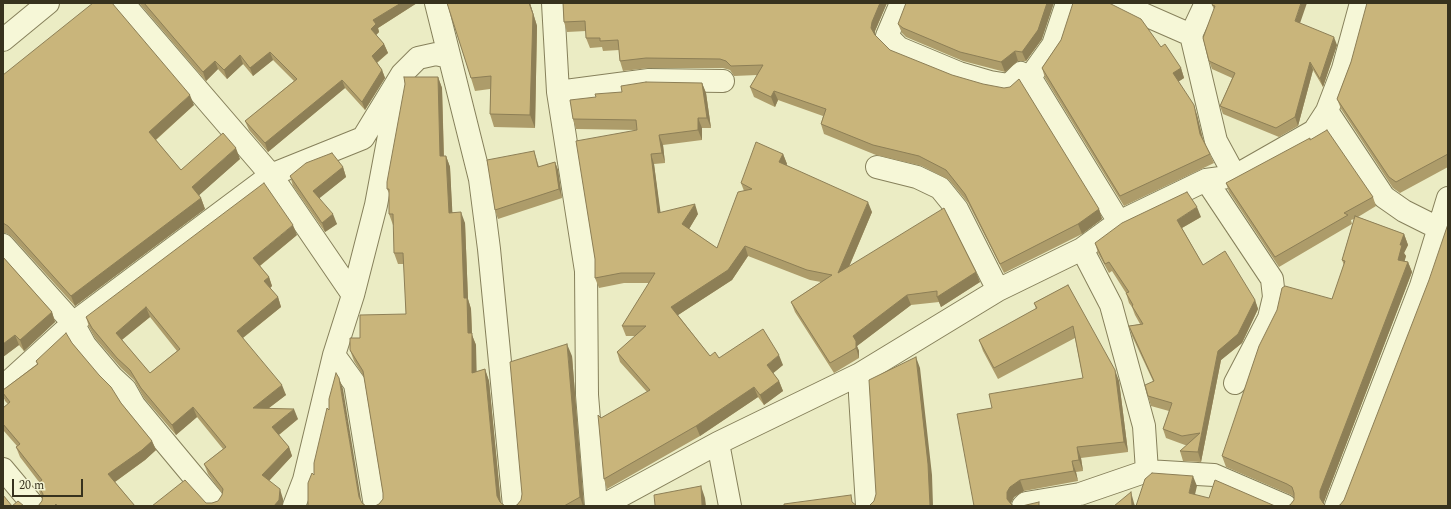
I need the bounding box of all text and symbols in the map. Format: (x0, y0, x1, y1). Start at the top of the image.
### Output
scale bar (14, 471, 85, 497)
text: 20 m (19, 476, 44, 495)

